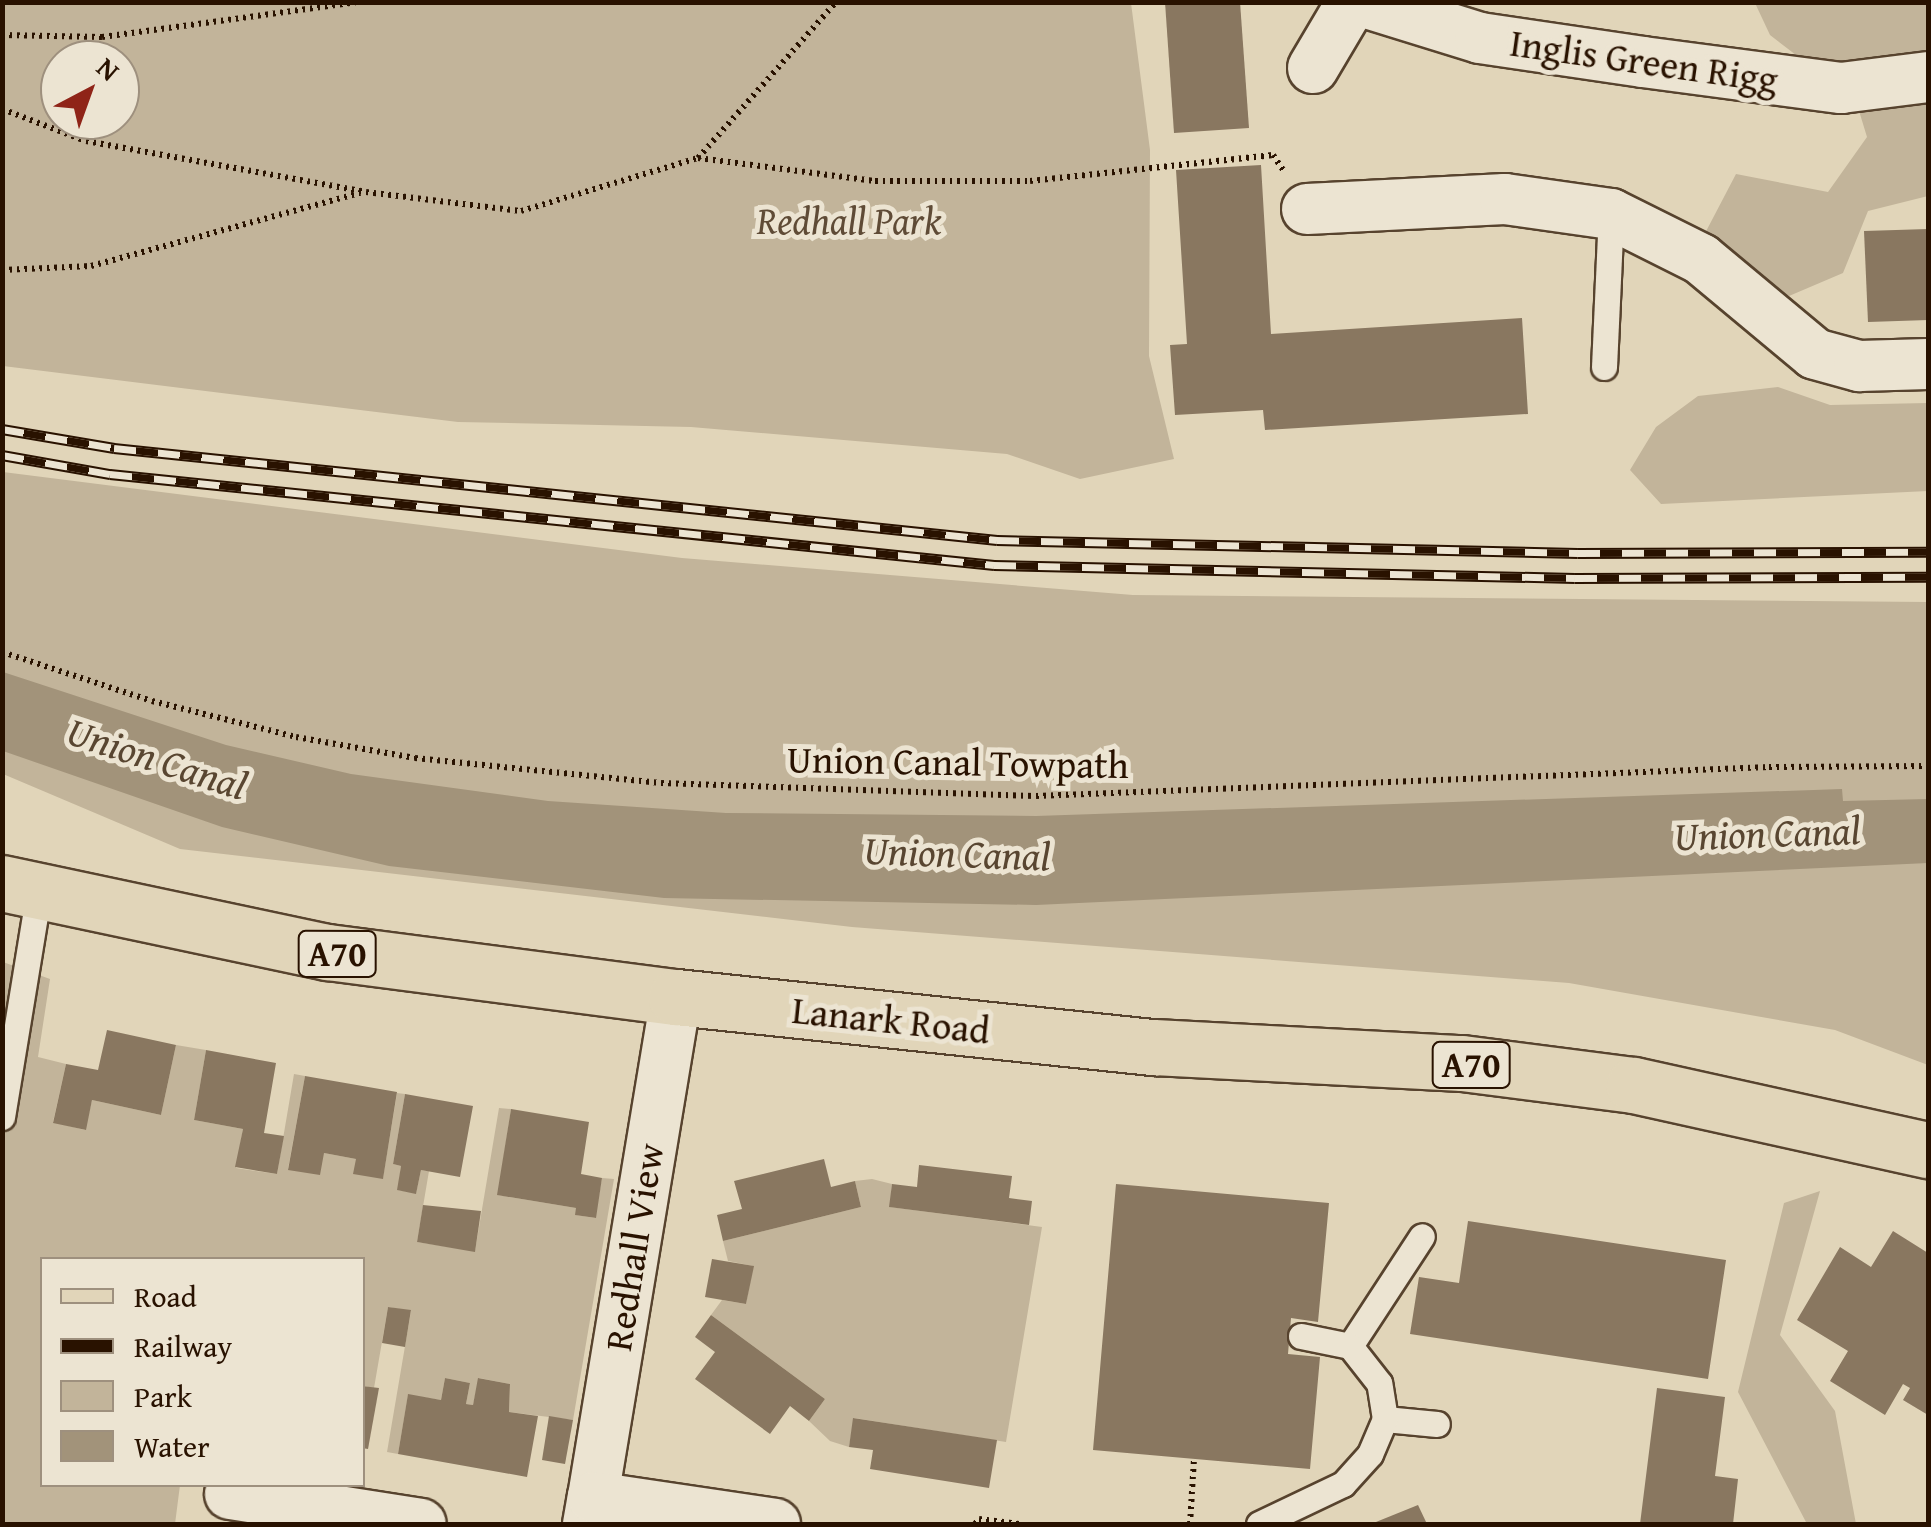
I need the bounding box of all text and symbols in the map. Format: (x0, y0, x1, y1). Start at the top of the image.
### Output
street label: Inglis Green Rigg (1507, 20, 1781, 102)
north arrow (40, 40, 140, 140)
text: N (88, 47, 129, 90)
park label: Redhall Park (757, 198, 941, 244)
water label: Union Canal (61, 706, 253, 810)
street label: Union Canal Towpath (787, 736, 1129, 788)
water label: Union Canal (1673, 806, 1861, 860)
water label: Union Canal (863, 826, 1051, 880)
road number: A70 (297, 924, 377, 984)
street label: Lanark Road (790, 987, 992, 1053)
road number: A70 (1431, 1035, 1511, 1095)
street label: Redhall View (595, 1140, 673, 1354)
legend (40, 1257, 365, 1487)
text: Road (134, 1274, 197, 1318)
text: Railway (134, 1324, 232, 1368)
text: Park (134, 1374, 192, 1418)
text: Water (134, 1424, 210, 1468)

